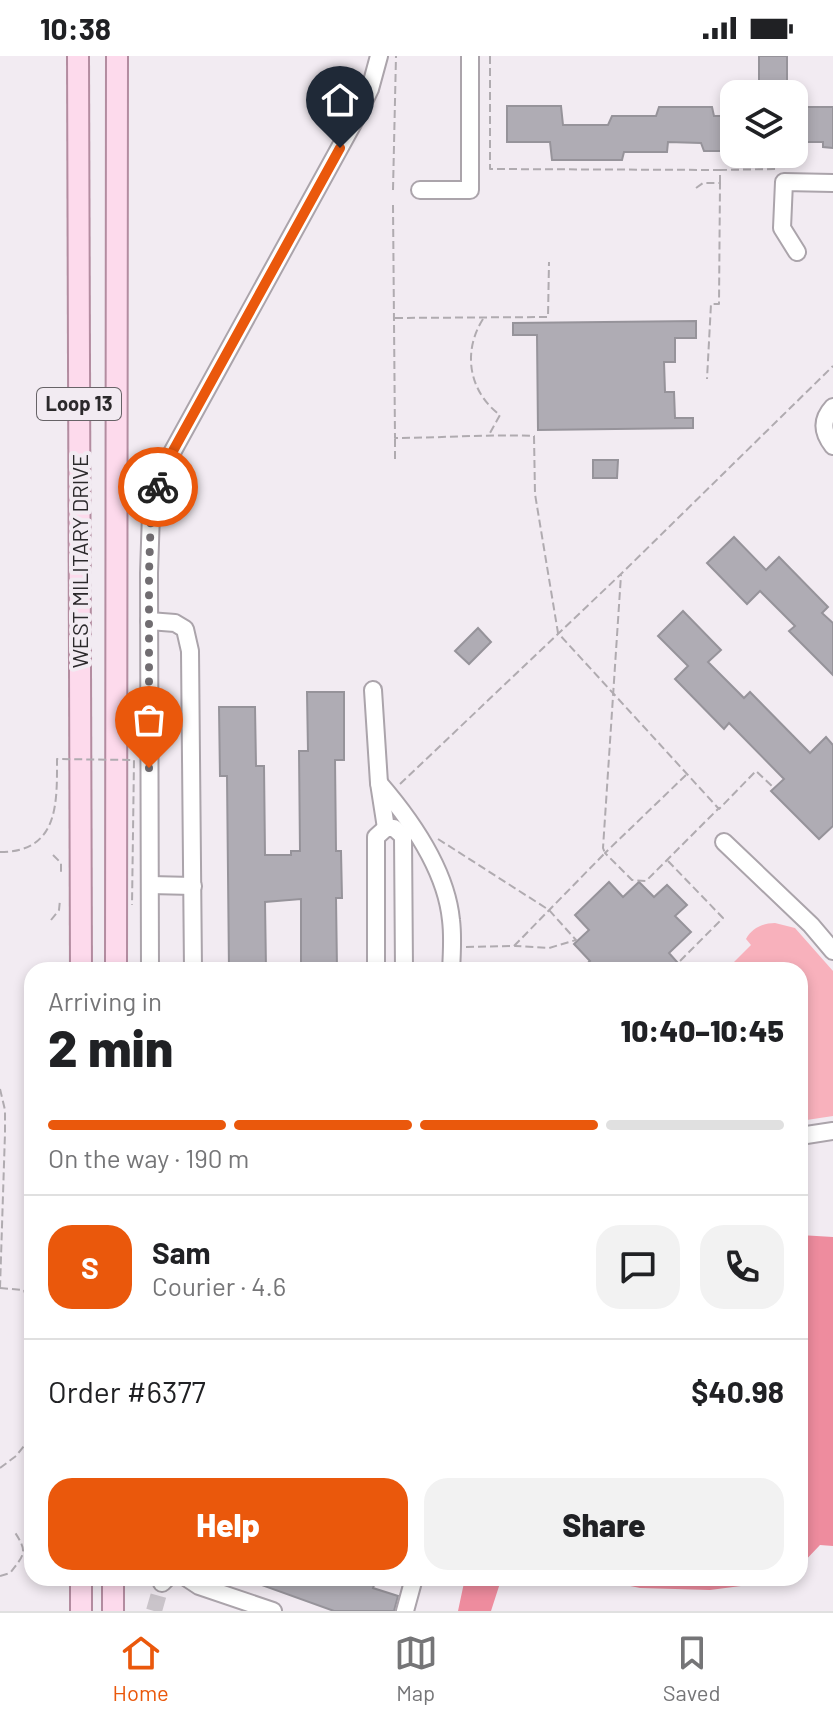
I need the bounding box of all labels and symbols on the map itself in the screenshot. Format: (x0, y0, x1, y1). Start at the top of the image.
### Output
pin (306, 66, 374, 148)
road number: Loop 13 (37, 388, 121, 420)
courier (118, 447, 198, 527)
street label: WEST MILITARY DRIVE (66, 454, 92, 668)
pin (115, 686, 183, 768)

